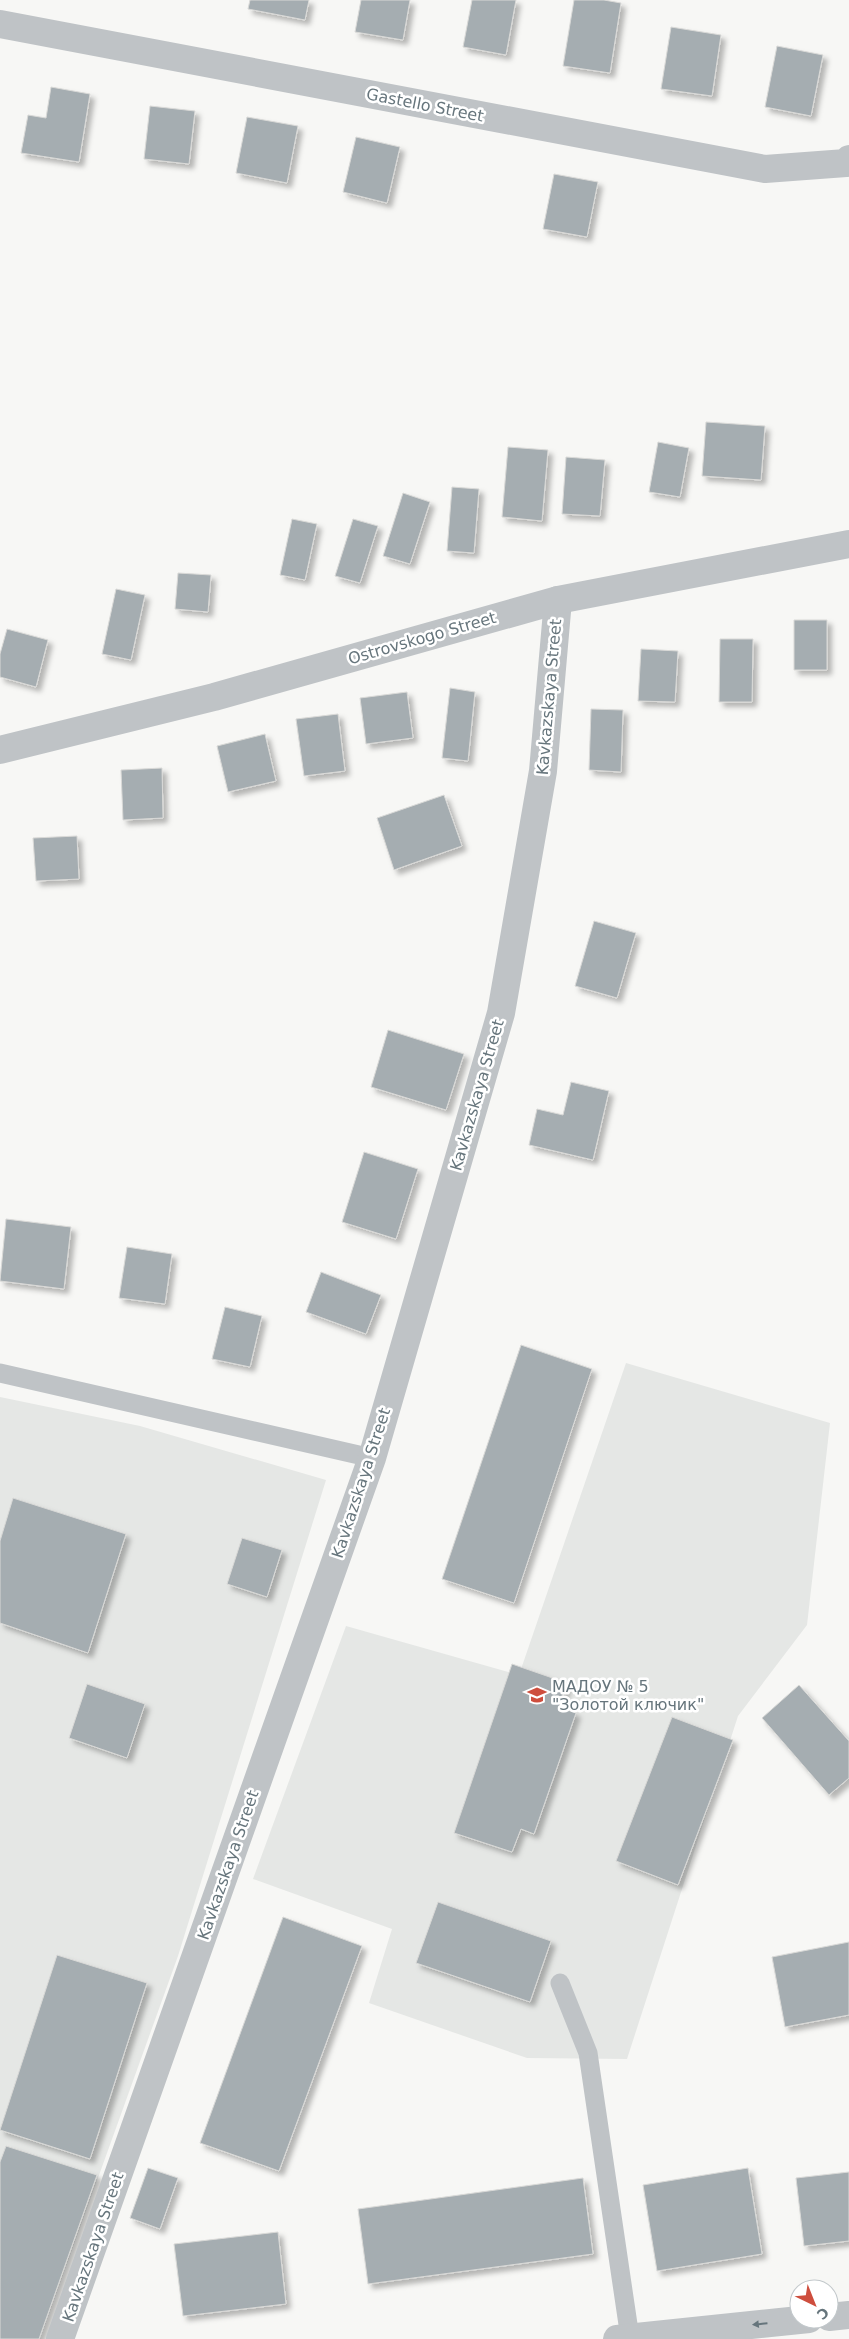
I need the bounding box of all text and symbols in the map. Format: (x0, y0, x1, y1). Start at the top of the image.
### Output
street label: Gastello Street (365, 84, 485, 126)
street label: Ostrovskogo Street (346, 608, 498, 668)
street label: Kavkazskaya Street (533, 618, 565, 776)
street label: Kavkazskaya Street (446, 1017, 508, 1173)
street label: Kavkazskaya Street (328, 1406, 394, 1560)
place label: МАДОУ № 5 "Золотой ключик" (552, 1677, 704, 1714)
school or university icon: МАДОУ № 5 "Золотой ключик" (526, 1684, 548, 1706)
street label: Kavkazskaya Street (193, 1788, 263, 1942)
street label: Kavkazskaya Street (58, 2170, 128, 2324)
north arrow (789, 2279, 839, 2329)
text: С (814, 2304, 832, 2323)
one-way arrow (752, 2320, 768, 2328)

